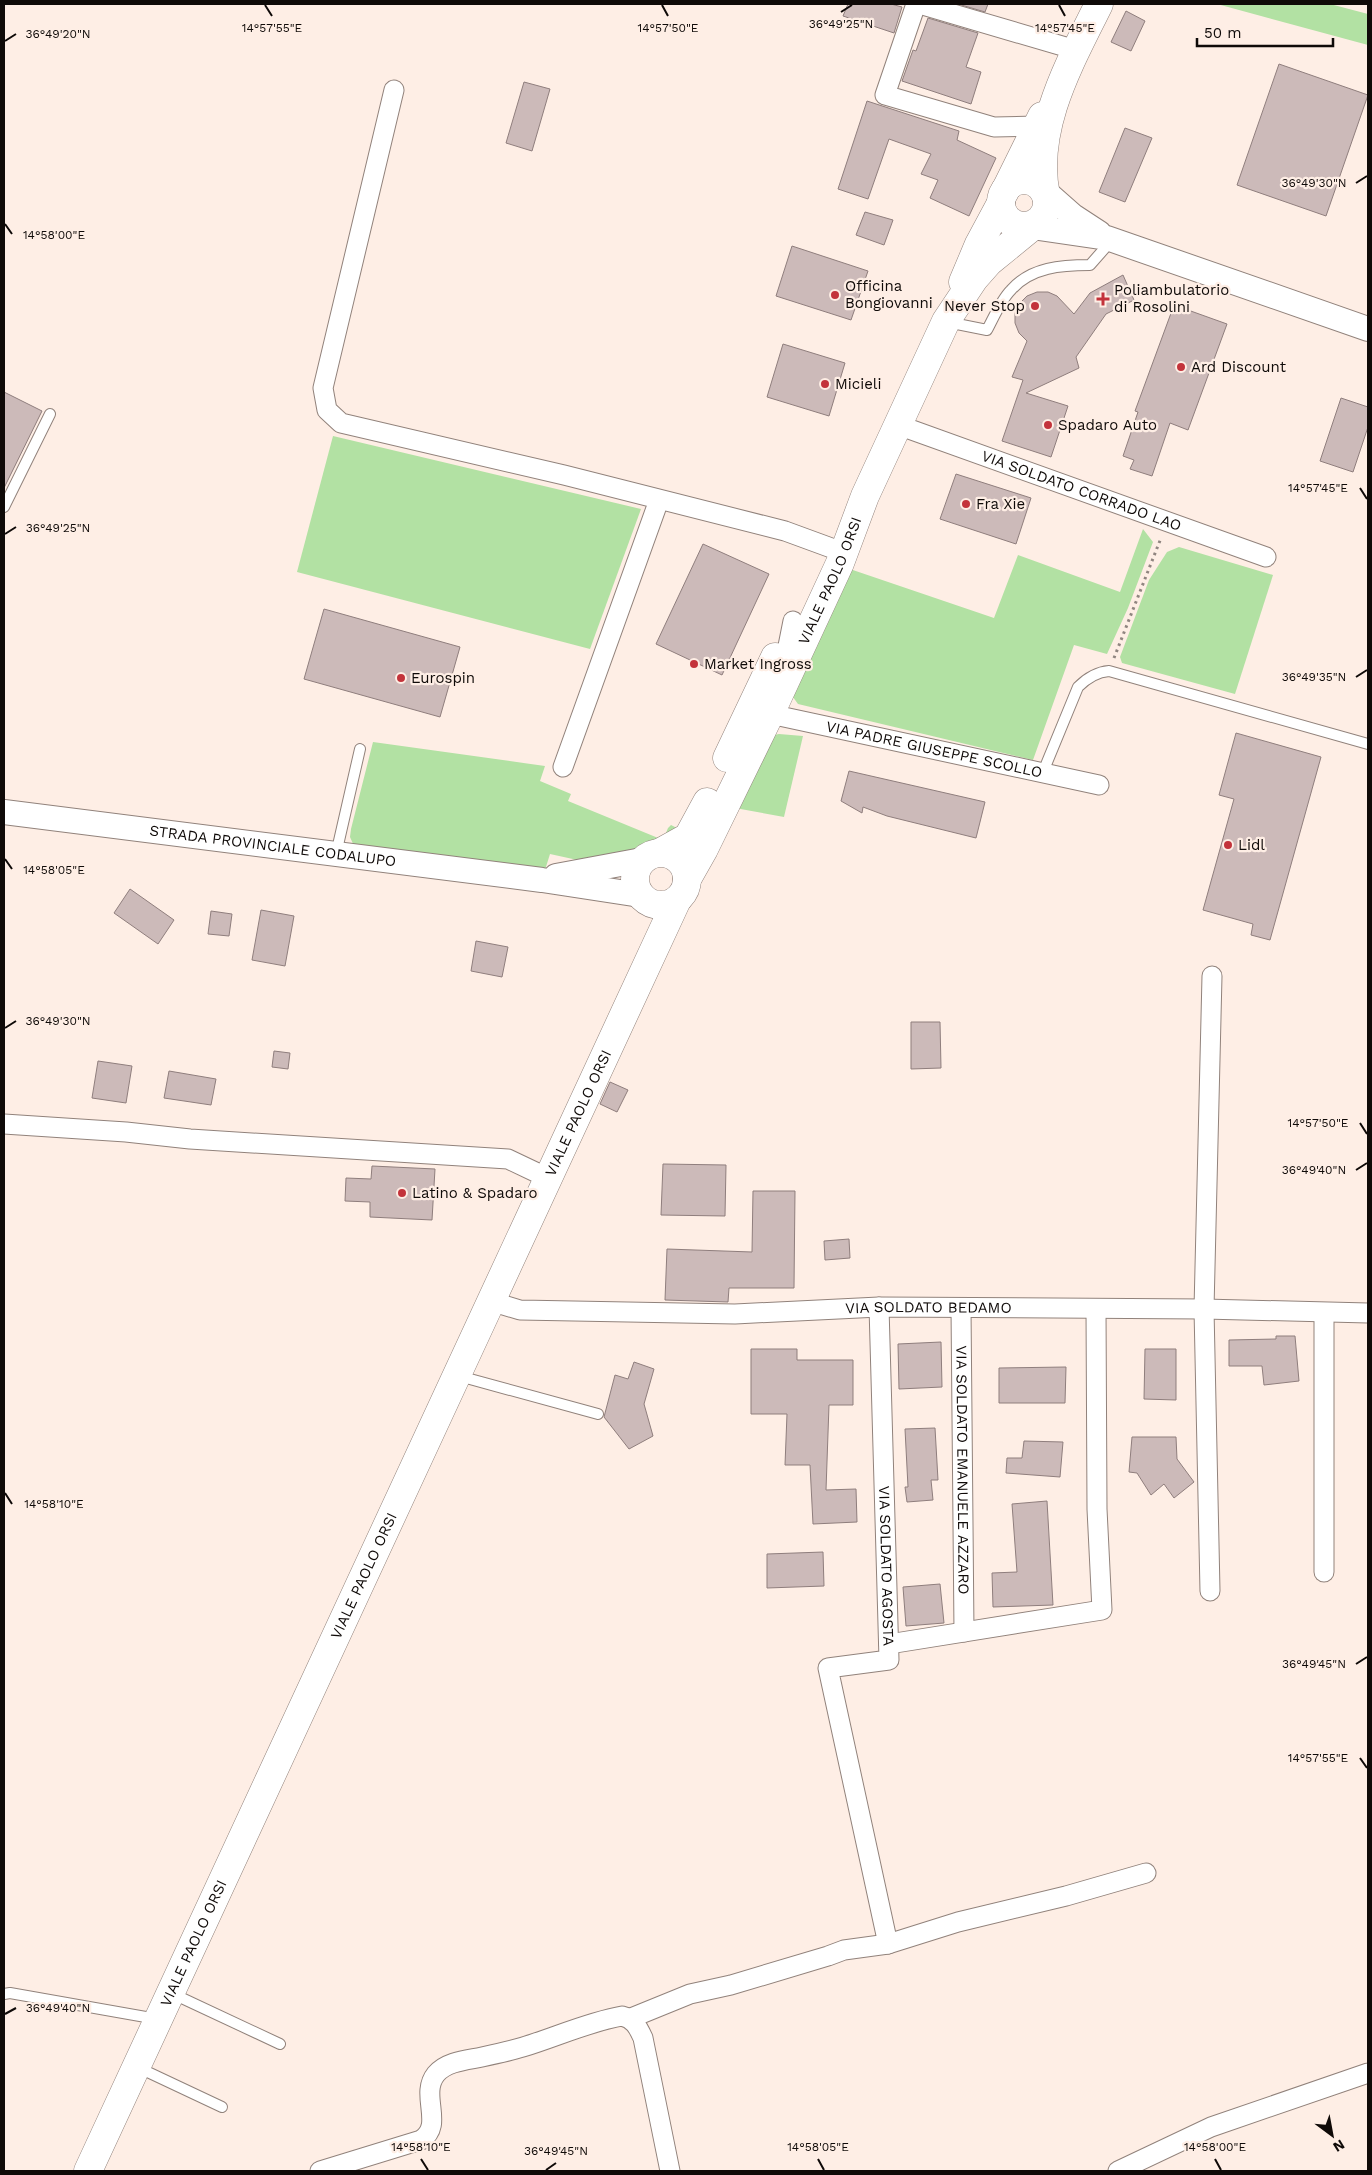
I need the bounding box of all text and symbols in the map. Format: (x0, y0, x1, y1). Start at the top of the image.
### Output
scale bar (1197, 15, 1333, 47)
text: 36°49'25"N (809, 17, 873, 31)
text: 14°57'55"E (242, 21, 303, 35)
text: 14°57'50"E (638, 21, 699, 35)
text: 14°57'45"E (1035, 21, 1095, 35)
text: 50 m (1204, 24, 1241, 42)
text: 36°49'20"N (25, 27, 91, 41)
text: 36°49'30"N (1281, 176, 1347, 190)
text: 14°58'00"E (23, 228, 85, 242)
place label: Officina Bongiovanni (845, 277, 933, 312)
place label: Poliambulatorio di Rosolini (1114, 281, 1229, 316)
marker: Officina Bongiovanni (829, 289, 841, 301)
marker: Poliambulatorio di Rosolini (1096, 292, 1110, 306)
place label: Never Stop (944, 297, 1025, 315)
marker: Never Stop (1029, 300, 1041, 312)
place label: Ard Discount (1191, 358, 1287, 376)
marker: Ard Discount (1175, 361, 1187, 373)
place label: Micieli (835, 375, 881, 393)
marker: Micieli (819, 378, 831, 390)
place label: Spadaro Auto (1058, 416, 1157, 434)
marker: Spadaro Auto (1042, 419, 1054, 431)
street label: VIA SOLDATO CORRADO LAO (979, 447, 1184, 535)
text: 14°57'45"E (1288, 481, 1348, 495)
place label: Fra Xie (976, 495, 1025, 513)
marker: Fra Xie (960, 498, 972, 510)
street label: VIALE PAOLO ORSI (794, 514, 865, 647)
text: 36°49'25"N (26, 521, 90, 535)
place label: Market Ingross (704, 655, 812, 673)
marker: Market Ingross (688, 658, 700, 670)
place label: Eurospin (411, 669, 475, 687)
text: 36°49'35"N (1282, 670, 1346, 684)
marker: Eurospin (395, 672, 407, 684)
street label: VIA PADRE GIUSEPPE SCOLLO (824, 717, 1044, 782)
street label: STRADA PROVINCIALE CODALUPO (149, 821, 397, 870)
place label: Lidl (1238, 836, 1265, 854)
marker: Lidl (1222, 839, 1234, 851)
text: 14°58'05"E (23, 863, 85, 877)
text: 36°49'30"N (25, 1014, 91, 1028)
street label: VIALE PAOLO ORSI (541, 1047, 615, 1179)
text: 14°57'50"E (1288, 1116, 1349, 1130)
text: 36°49'40"N (1282, 1163, 1346, 1177)
place label: Latino & Spadaro (412, 1184, 538, 1202)
marker: Latino & Spadaro (396, 1187, 408, 1199)
street label: VIA SOLDATO BEDAMO (845, 1298, 1012, 1318)
street label: VIA SOLDATO EMANUELE AZZARO (952, 1345, 973, 1595)
street label: VIA SOLDATO AGOSTA (875, 1485, 898, 1646)
text: 14°58'10"E (24, 1497, 84, 1511)
street label: VIALE PAOLO ORSI (327, 1510, 401, 1642)
text: 36°49'45"N (1282, 1657, 1346, 1671)
text: 14°57'55"E (1288, 1751, 1349, 1765)
street label: VIALE PAOLO ORSI (156, 1877, 231, 2009)
text: 36°49'40"N (26, 2001, 90, 2015)
north arrow (1307, 2110, 1357, 2160)
text: N (1330, 2136, 1348, 2156)
text: 14°58'10"E (391, 2140, 451, 2154)
text: 14°58'05"E (787, 2140, 849, 2154)
text: 14°58'00"E (1184, 2140, 1246, 2154)
text: 36°49'45"N (524, 2144, 588, 2158)

